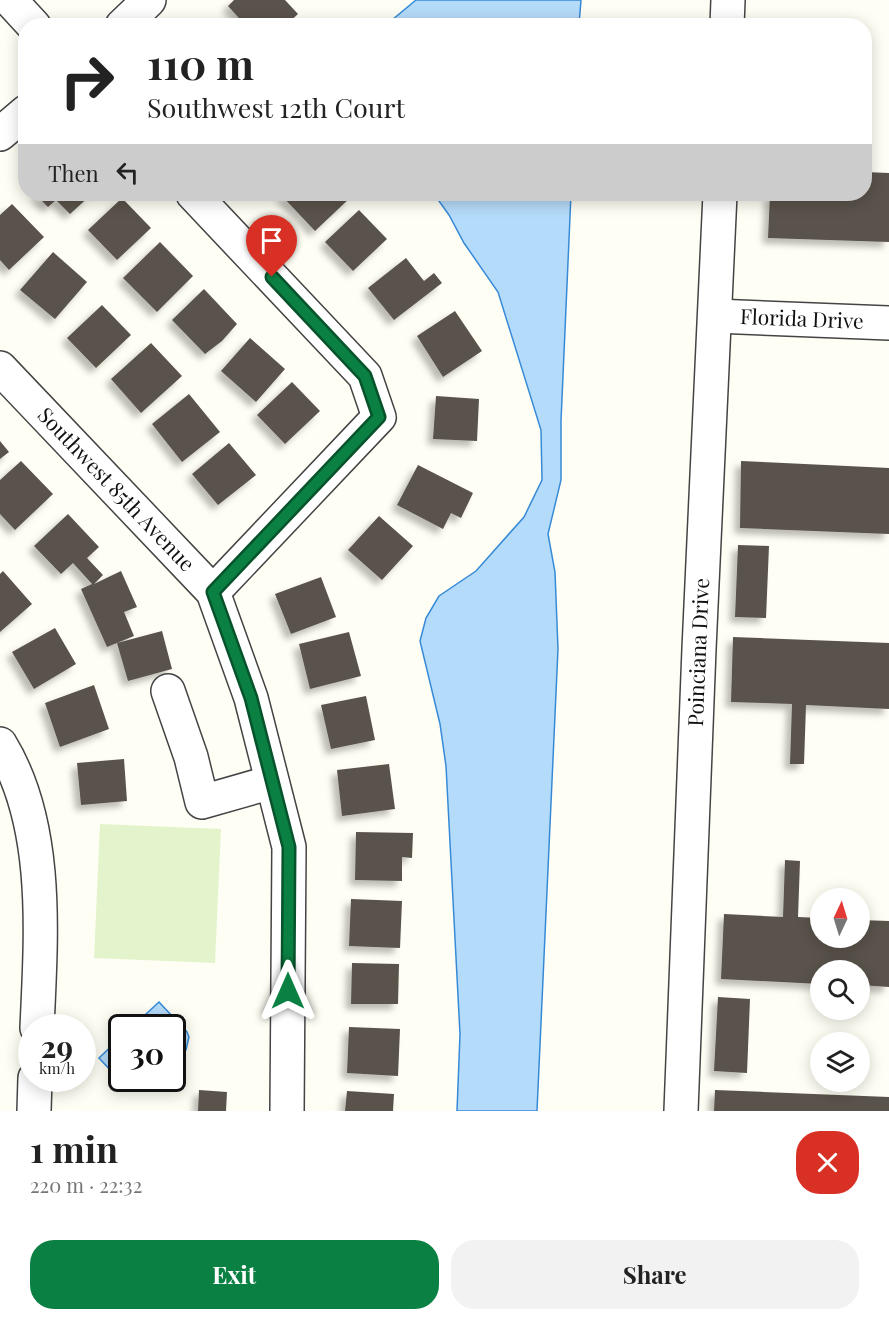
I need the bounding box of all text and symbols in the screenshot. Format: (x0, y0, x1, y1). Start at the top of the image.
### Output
text: 110 m (147, 35, 254, 91)
icon: right (48, 42, 126, 120)
text: Southwest 12th Court (147, 89, 405, 125)
icon: left (111, 156, 144, 189)
text: Then (48, 158, 99, 188)
pin (246, 215, 297, 277)
icon: arrive (255, 224, 288, 257)
street label: Florida Drive (740, 301, 864, 334)
street label: Southwest 85th Avenue (33, 400, 202, 576)
street label: Poinciana Drive (680, 577, 714, 727)
north arrow (810, 888, 870, 948)
map controls (810, 888, 870, 1092)
position arrow (256, 959, 320, 1023)
button: search (810, 960, 870, 1020)
speed limit sign: 30 (108, 1014, 186, 1092)
text: 29 (41, 1026, 73, 1066)
button: layers (810, 1032, 870, 1092)
text: km/h (39, 1058, 75, 1078)
text: 1 min (30, 1124, 118, 1172)
button: close (796, 1131, 859, 1194)
text: 220 m · 22:32 (30, 1171, 142, 1198)
button: Exit (30, 1240, 439, 1309)
button: Share (451, 1240, 859, 1309)

